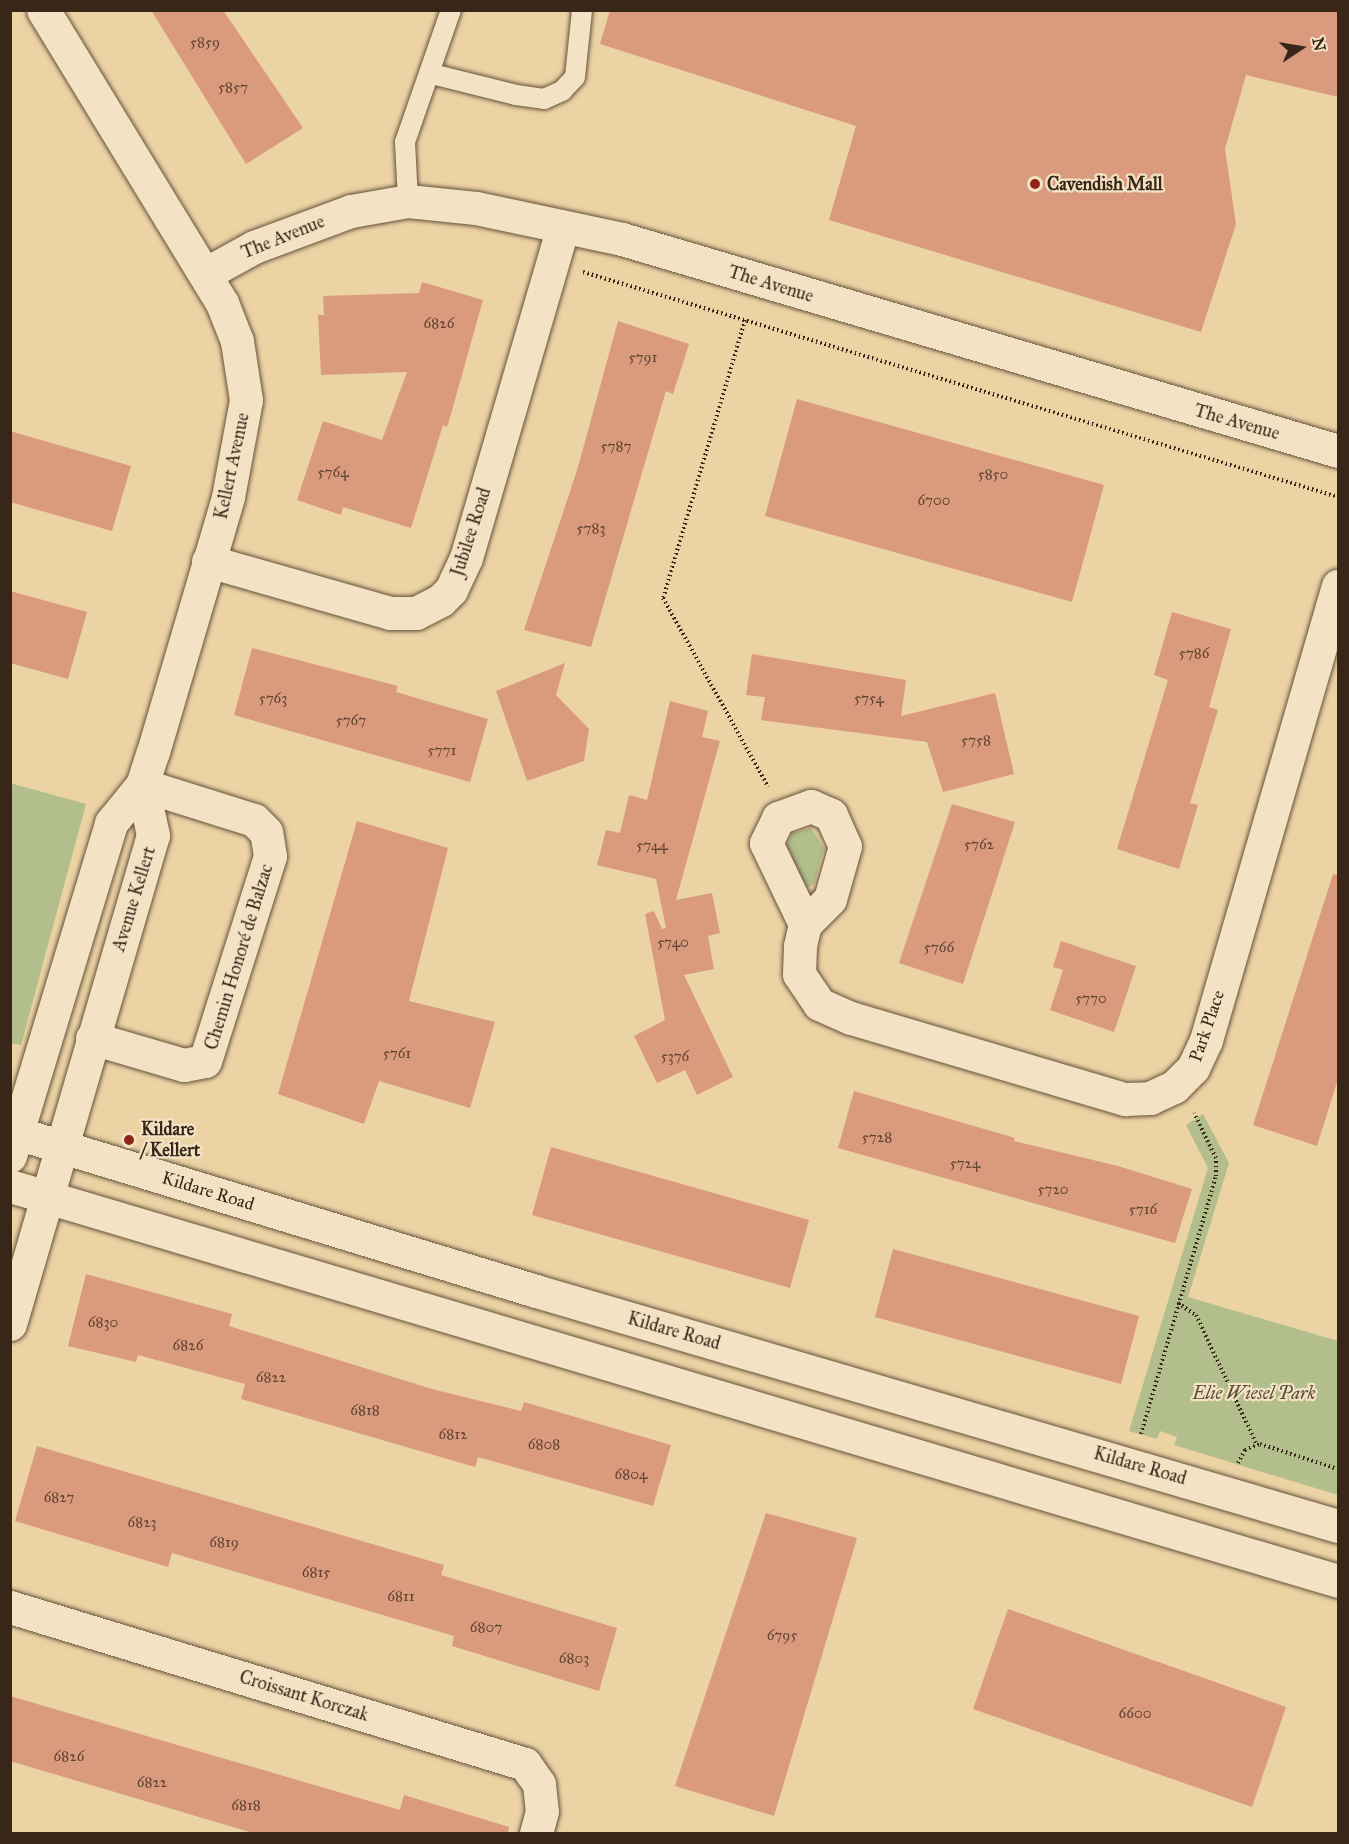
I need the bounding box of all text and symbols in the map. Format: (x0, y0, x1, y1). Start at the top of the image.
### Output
north arrow (1271, 18, 1331, 78)
house number: 5859 (190, 34, 220, 52)
text: N (1308, 36, 1330, 53)
house number: 5857 (218, 79, 248, 97)
place label: Cavendish Mall (1047, 173, 1163, 195)
marker: Cavendish Mall (1028, 177, 1042, 191)
street label: The Avenue (238, 211, 328, 263)
street label: The Avenue (726, 261, 816, 307)
house number: 6826 (424, 315, 454, 333)
house number: 5791 (629, 349, 657, 367)
street label: The Avenue (1192, 400, 1282, 444)
street label: Kellert Avenue (210, 411, 254, 521)
house number: 5787 (601, 438, 631, 456)
house number: 5764 (318, 464, 348, 482)
house number: 5850 (978, 466, 1008, 484)
street label: Jubilee Road (446, 485, 496, 579)
house number: 6700 (917, 492, 951, 510)
house number: 5783 (577, 520, 605, 538)
house number: 5786 (1179, 645, 1209, 663)
house number: 5763 (259, 690, 287, 708)
house number: 5754 (854, 690, 884, 708)
house number: 5767 (336, 712, 366, 730)
house number: 5758 (961, 732, 991, 750)
house number: 5771 (428, 742, 456, 760)
house number: 5762 (964, 836, 994, 854)
house number: 5744 (636, 837, 668, 855)
street label: Avenue Kellert (108, 844, 160, 954)
street label: Chemin Honoré de Balzac (200, 861, 278, 1053)
house number: 5740 (657, 934, 689, 952)
house number: 5766 (924, 939, 954, 957)
street label: Park Place (1185, 987, 1229, 1065)
house number: 5770 (1075, 990, 1107, 1008)
house number: 5761 (383, 1045, 411, 1063)
house number: 5376 (661, 1048, 689, 1066)
place label: Kildare / Kellert (141, 1119, 200, 1162)
house number: 5728 (862, 1129, 892, 1147)
marker: Kildare / Kellert (122, 1133, 136, 1147)
house number: 5724 (950, 1155, 980, 1173)
street label: Kildare Road (159, 1167, 257, 1215)
house number: 5720 (1037, 1181, 1069, 1199)
house number: 5716 (1129, 1201, 1157, 1219)
street label: Kildare Road (625, 1307, 723, 1355)
house number: 6830 (88, 1314, 118, 1332)
house number: 6826 (173, 1337, 203, 1355)
house number: 6822 (256, 1369, 286, 1387)
park label: Elie Wiesel Park (1193, 1382, 1315, 1404)
house number: 6818 (350, 1402, 380, 1420)
house number: 6812 (439, 1426, 467, 1444)
house number: 6808 (528, 1436, 560, 1454)
street label: Kildare Road (1091, 1442, 1189, 1490)
house number: 6804 (615, 1466, 647, 1484)
house number: 6827 (44, 1489, 74, 1507)
house number: 6823 (127, 1514, 157, 1532)
house number: 6819 (209, 1534, 239, 1552)
house number: 6815 (302, 1564, 330, 1582)
house number: 6811 (387, 1588, 415, 1606)
house number: 6807 (470, 1619, 502, 1637)
house number: 6795 (767, 1627, 797, 1645)
house number: 6803 (559, 1650, 589, 1668)
street label: Croissant Korczak (237, 1666, 371, 1726)
house number: 6600 (1119, 1705, 1151, 1723)
house number: 6826 (54, 1748, 84, 1766)
house number: 6822 (137, 1774, 167, 1792)
house number: 6818 (231, 1797, 261, 1815)

